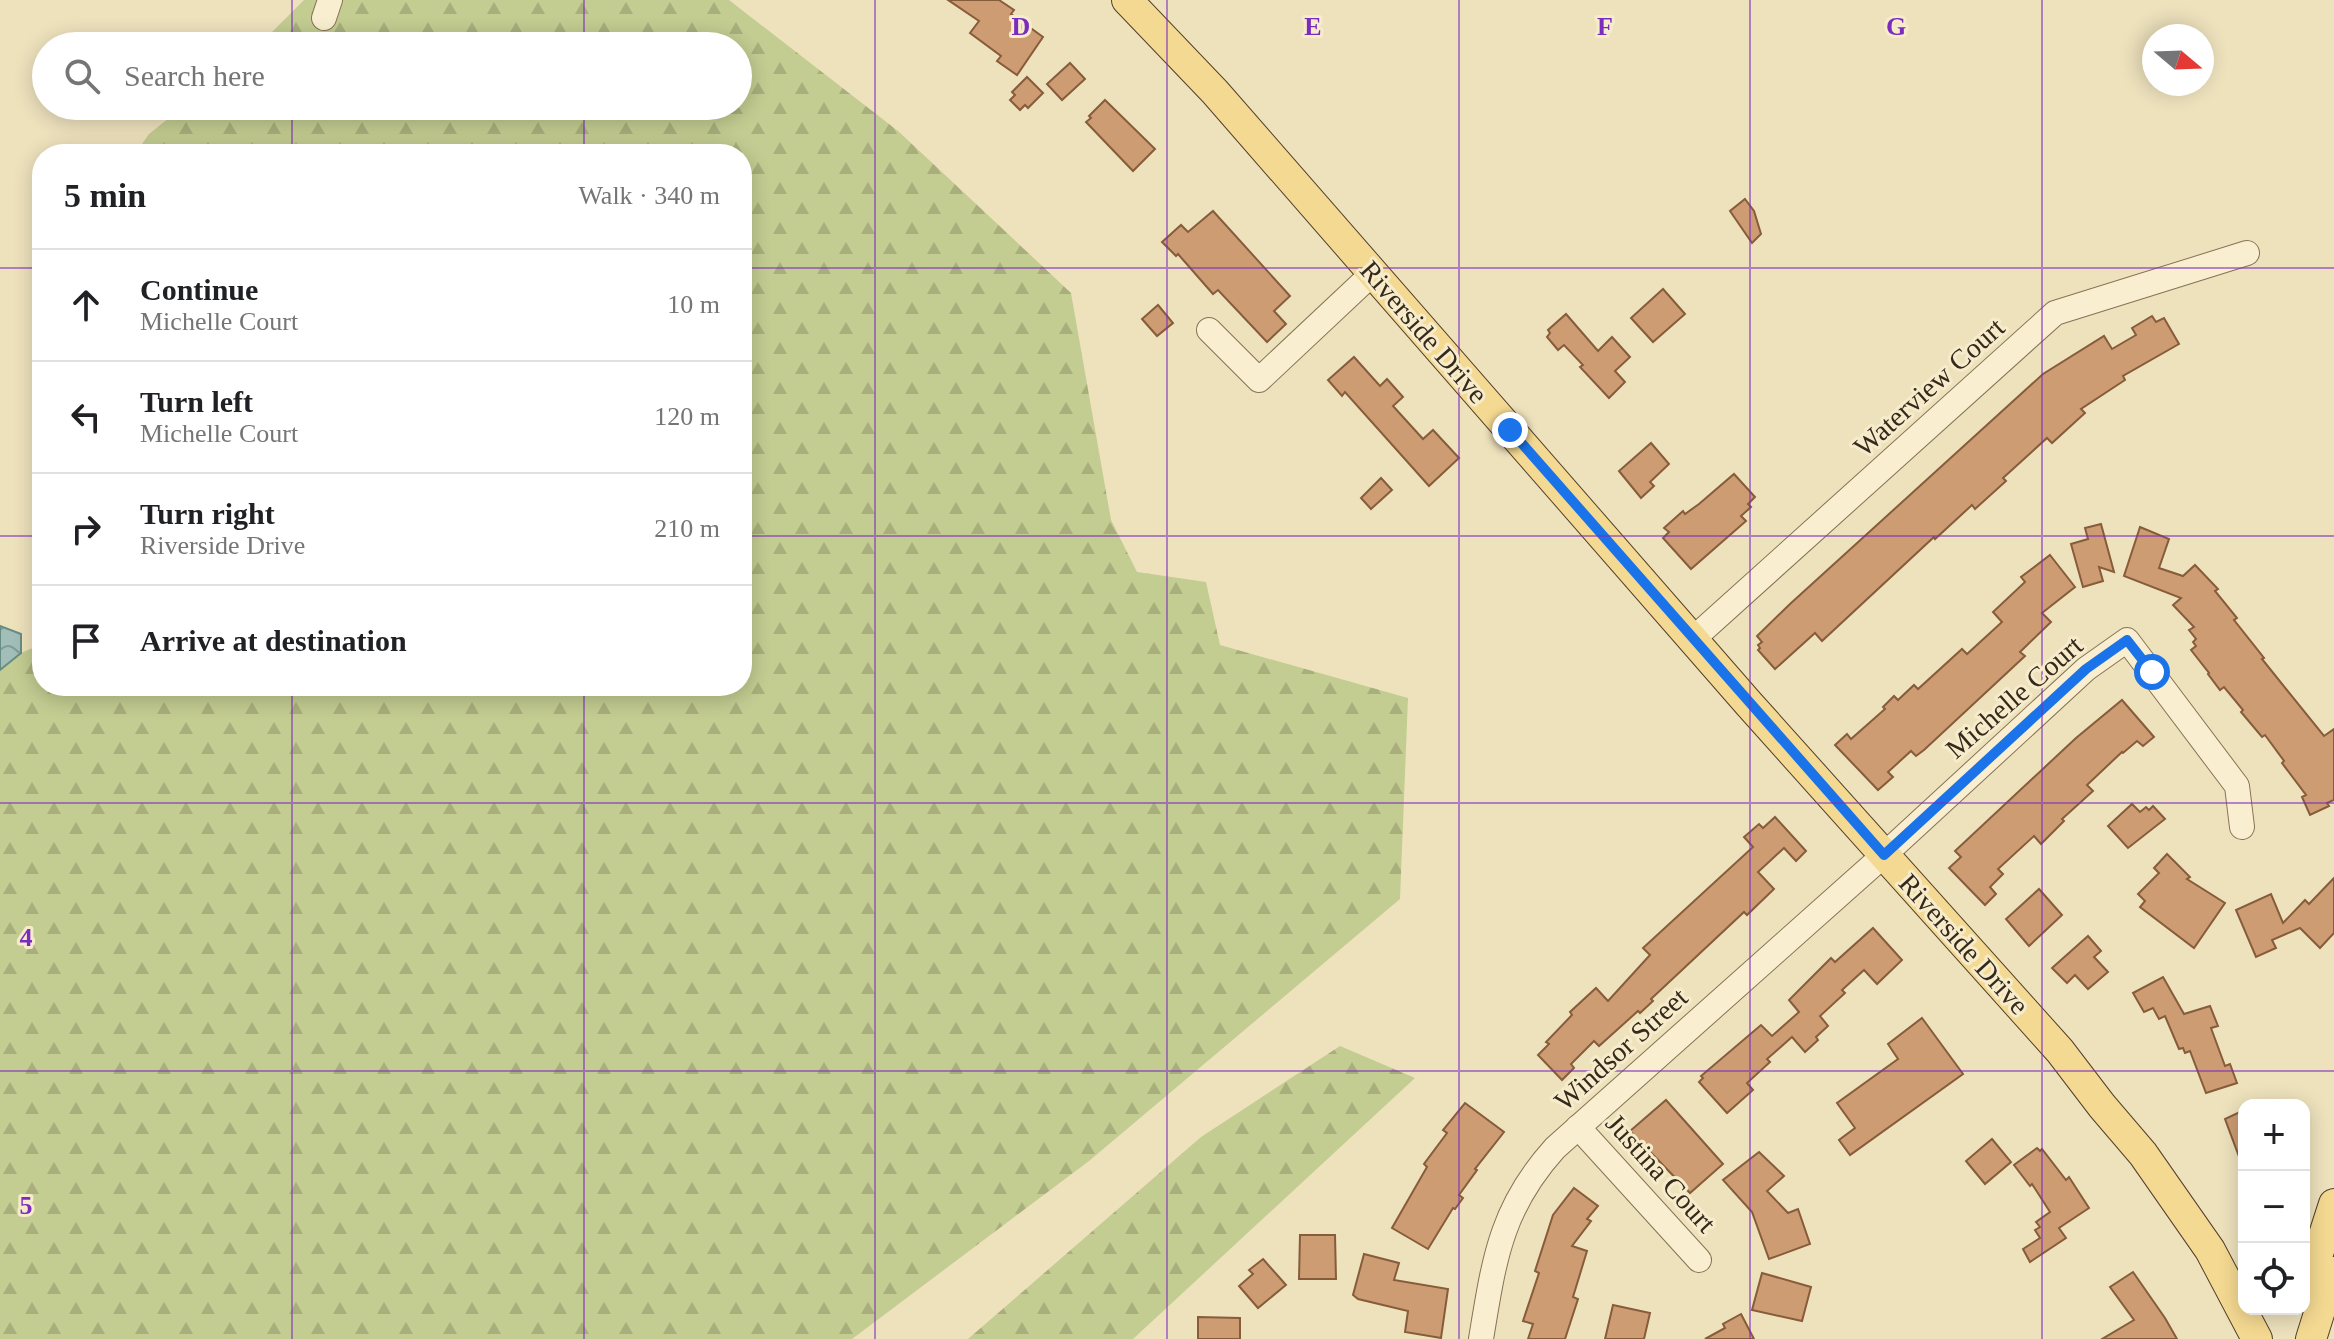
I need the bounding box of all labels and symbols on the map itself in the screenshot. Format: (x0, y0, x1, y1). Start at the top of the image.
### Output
text: D (1012, 12, 1030, 41)
text: E (1304, 12, 1322, 41)
text: F (1597, 12, 1613, 41)
text: G (1886, 12, 1906, 41)
north arrow (2142, 24, 2214, 96)
street label: Riverside Drive (1354, 255, 1494, 409)
street label: Waterview Court (1848, 311, 2011, 463)
route end (1492, 412, 1528, 448)
street label: Michelle Court (1940, 629, 2089, 765)
route start (2134, 654, 2170, 690)
street label: Riverside Drive (1893, 867, 2035, 1021)
text: 4 (20, 923, 33, 952)
street label: Windsor Street (1548, 981, 1694, 1117)
street label: Justina Court (1600, 1107, 1722, 1239)
text: 5 (20, 1191, 33, 1220)

